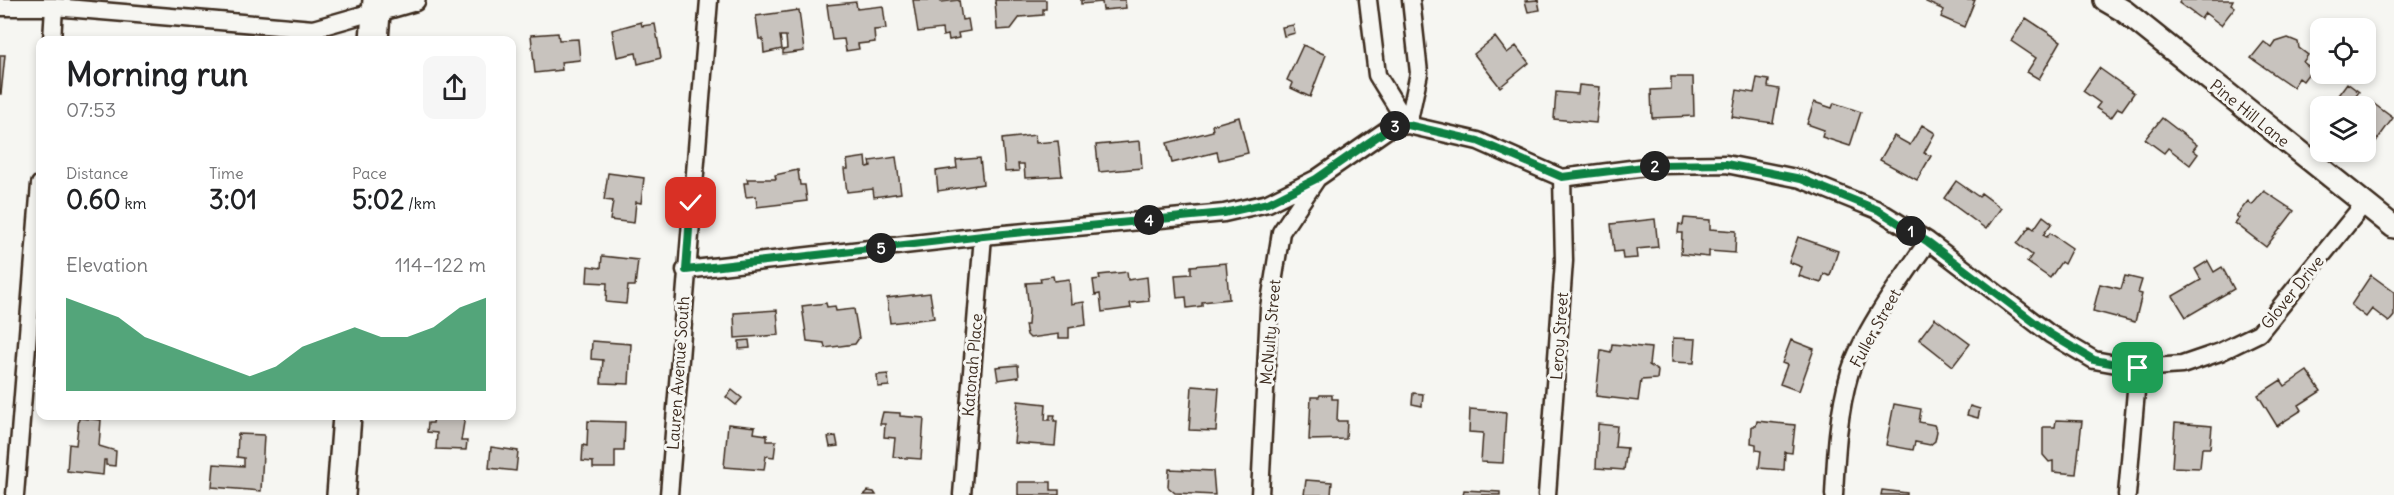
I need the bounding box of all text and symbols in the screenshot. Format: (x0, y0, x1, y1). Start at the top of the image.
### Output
map controls (2310, 18, 2376, 162)
button: locate (2310, 18, 2376, 84)
text: Morning run (66, 53, 248, 95)
button: share (423, 56, 486, 119)
street label: Pine Hill Lane (2206, 75, 2294, 151)
button: layers (2310, 96, 2376, 162)
text: 07:53 (66, 97, 116, 122)
pin: 3 (1380, 111, 1410, 141)
text: 3 (1390, 116, 1400, 136)
pin: 2 (1640, 151, 1670, 181)
text: 2 (1651, 156, 1659, 176)
text: Distance (66, 163, 128, 183)
text: Time (209, 163, 244, 183)
text: Pace (352, 163, 387, 183)
pin (665, 177, 716, 228)
text: 0.60 (66, 183, 121, 216)
text: 3:01 (209, 183, 257, 216)
text: 5:02 (352, 183, 404, 216)
icon: check (674, 186, 707, 219)
text: km (121, 193, 147, 213)
text: /km (404, 193, 436, 213)
pin: 4 (1134, 205, 1164, 235)
text: 4 (1144, 210, 1154, 230)
pin: 1 (1896, 216, 1926, 246)
text: 1 (1908, 221, 1914, 241)
pin: 5 (866, 233, 896, 263)
text: 5 (876, 238, 886, 258)
street label: Glover Drive (2256, 251, 2328, 333)
text: Elevation (66, 252, 148, 277)
text: 114–122 m (395, 252, 486, 277)
street label: McNulty Street (1255, 278, 1285, 386)
street label: Fuller Street (1845, 285, 1905, 371)
street label: Leroy Street (1546, 291, 1572, 380)
street label: Lauren Avenue South (663, 295, 693, 451)
street label: Katonah Place (958, 313, 986, 417)
pin (2112, 342, 2163, 393)
icon: arrive (2121, 351, 2154, 384)

